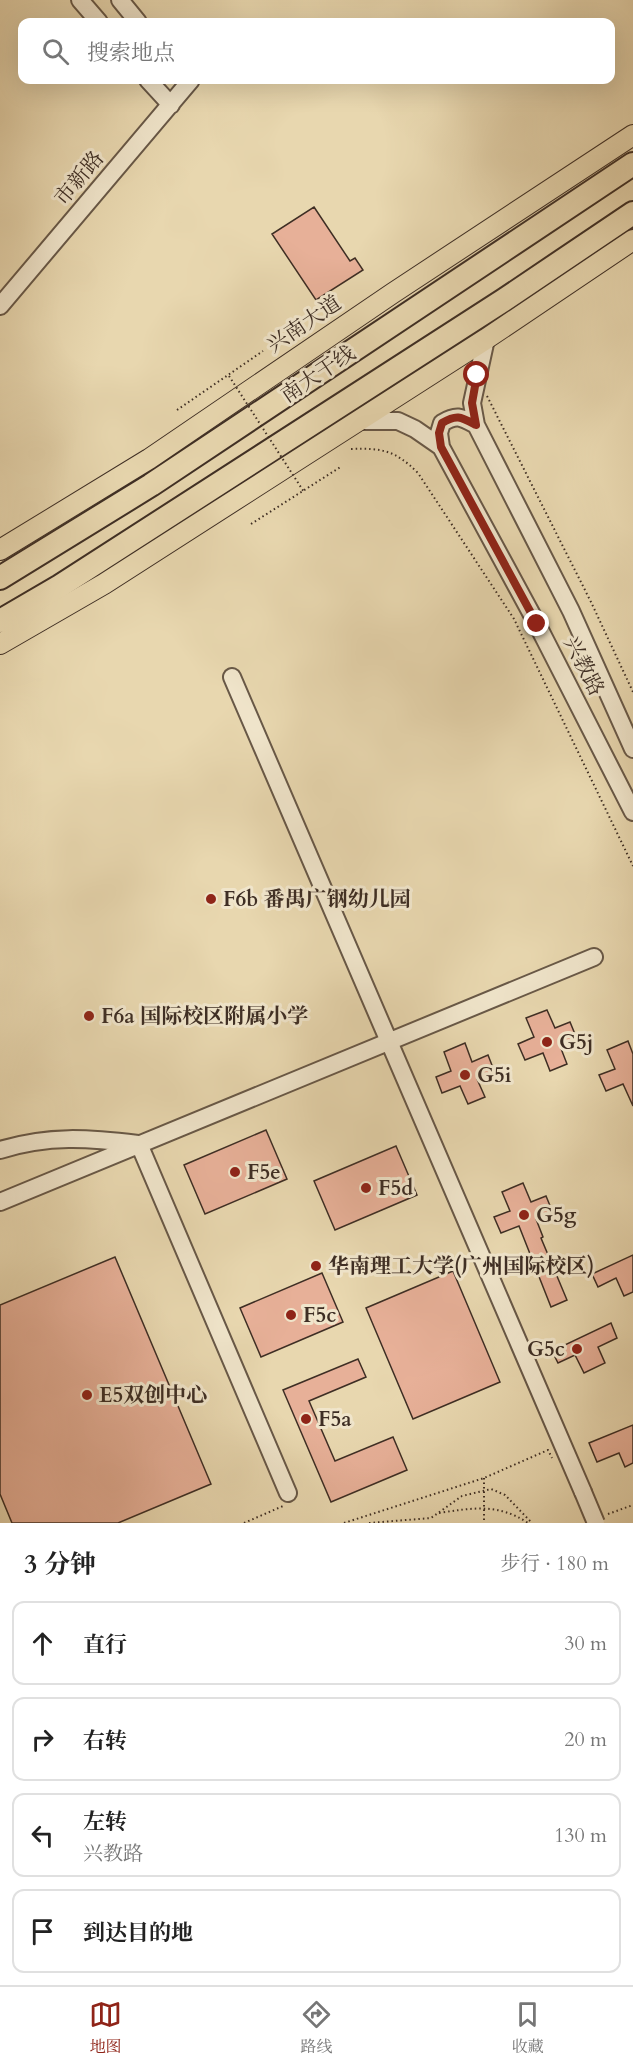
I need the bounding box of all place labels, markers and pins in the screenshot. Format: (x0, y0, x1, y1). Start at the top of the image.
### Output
place label: F6b 番禺广钢幼儿园 (223, 885, 411, 914)
marker: F6b 番禺广钢幼儿园 (204, 892, 218, 906)
place label: F6a 国际校区附属小学 (101, 1002, 308, 1031)
marker: F6a 国际校区附属小学 (82, 1009, 96, 1023)
place label: G5j (559, 1028, 594, 1057)
marker: G5j (540, 1035, 554, 1049)
place label: G5i (477, 1061, 512, 1090)
marker: G5i (458, 1068, 472, 1082)
place label: F5e (247, 1158, 281, 1187)
marker: F5e (228, 1165, 242, 1179)
place label: F5d (378, 1174, 413, 1203)
marker: F5d (359, 1181, 373, 1195)
place label: G5g (536, 1201, 577, 1230)
marker: G5g (517, 1208, 531, 1222)
place label: 华南理工大学(广州国际校区) (328, 1252, 594, 1281)
marker: 华南理工大学(广州国际校区) (309, 1259, 323, 1273)
place label: F5c (303, 1301, 336, 1330)
marker: F5c (284, 1308, 298, 1322)
place label: G5c (527, 1335, 565, 1364)
marker: G5c (570, 1342, 584, 1356)
place label: E5双创中心 (99, 1381, 207, 1410)
marker: E5双创中心 (80, 1388, 94, 1402)
place label: F5a (318, 1405, 352, 1434)
marker: F5a (299, 1412, 313, 1426)

